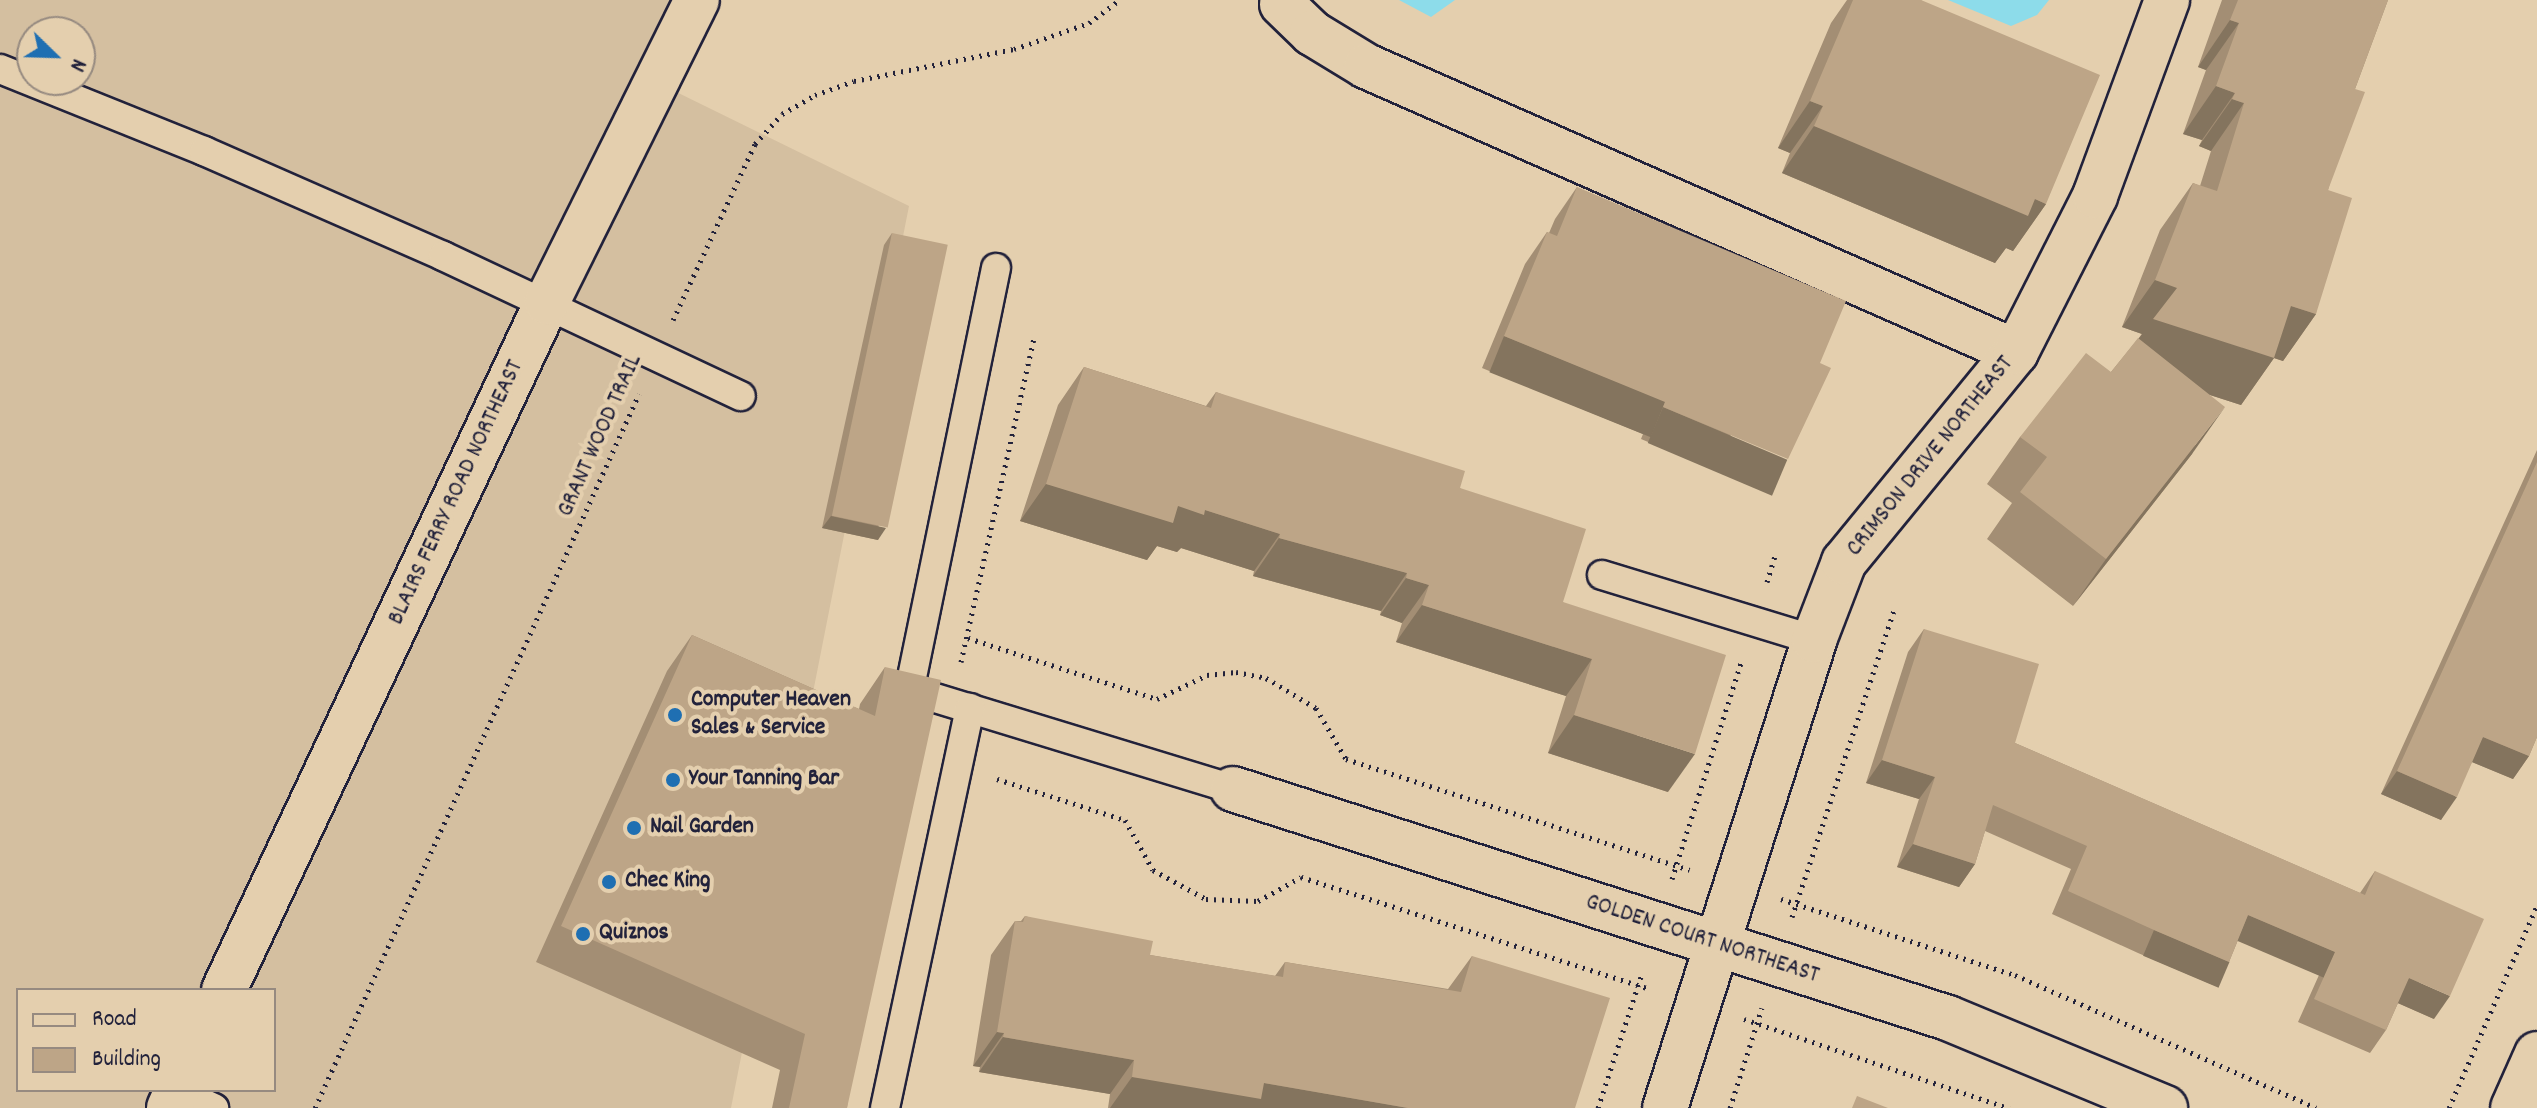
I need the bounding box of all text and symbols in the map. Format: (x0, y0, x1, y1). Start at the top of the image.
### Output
north arrow (16, 16, 96, 96)
text: N (60, 54, 93, 76)
street label: GRANT WOOD TRAIL (552, 350, 650, 522)
street label: CRIMSON DRIVE NORTHEAST (1841, 351, 2021, 563)
street label: BLAIRS FERRY ROAD NORTHEAST (383, 356, 531, 630)
place label: Computer Heaven Sales & Service (691, 687, 851, 743)
marker: Computer Heaven Sales & Service (666, 706, 684, 724)
place label: Your Tanning Bar (689, 766, 839, 794)
marker: Your Tanning Bar (664, 771, 682, 789)
place label: Nail Garden (650, 814, 754, 842)
marker: Nail Garden (625, 819, 643, 837)
place label: Chec King (625, 868, 711, 896)
marker: Chec King (600, 873, 618, 891)
street label: GOLDEN COURT NORTHEAST (1582, 889, 1822, 991)
place label: Quiznos (599, 920, 669, 948)
marker: Quiznos (574, 925, 592, 943)
legend (16, 988, 276, 1092)
text: Road (92, 1003, 137, 1037)
text: Building (92, 1043, 161, 1077)

